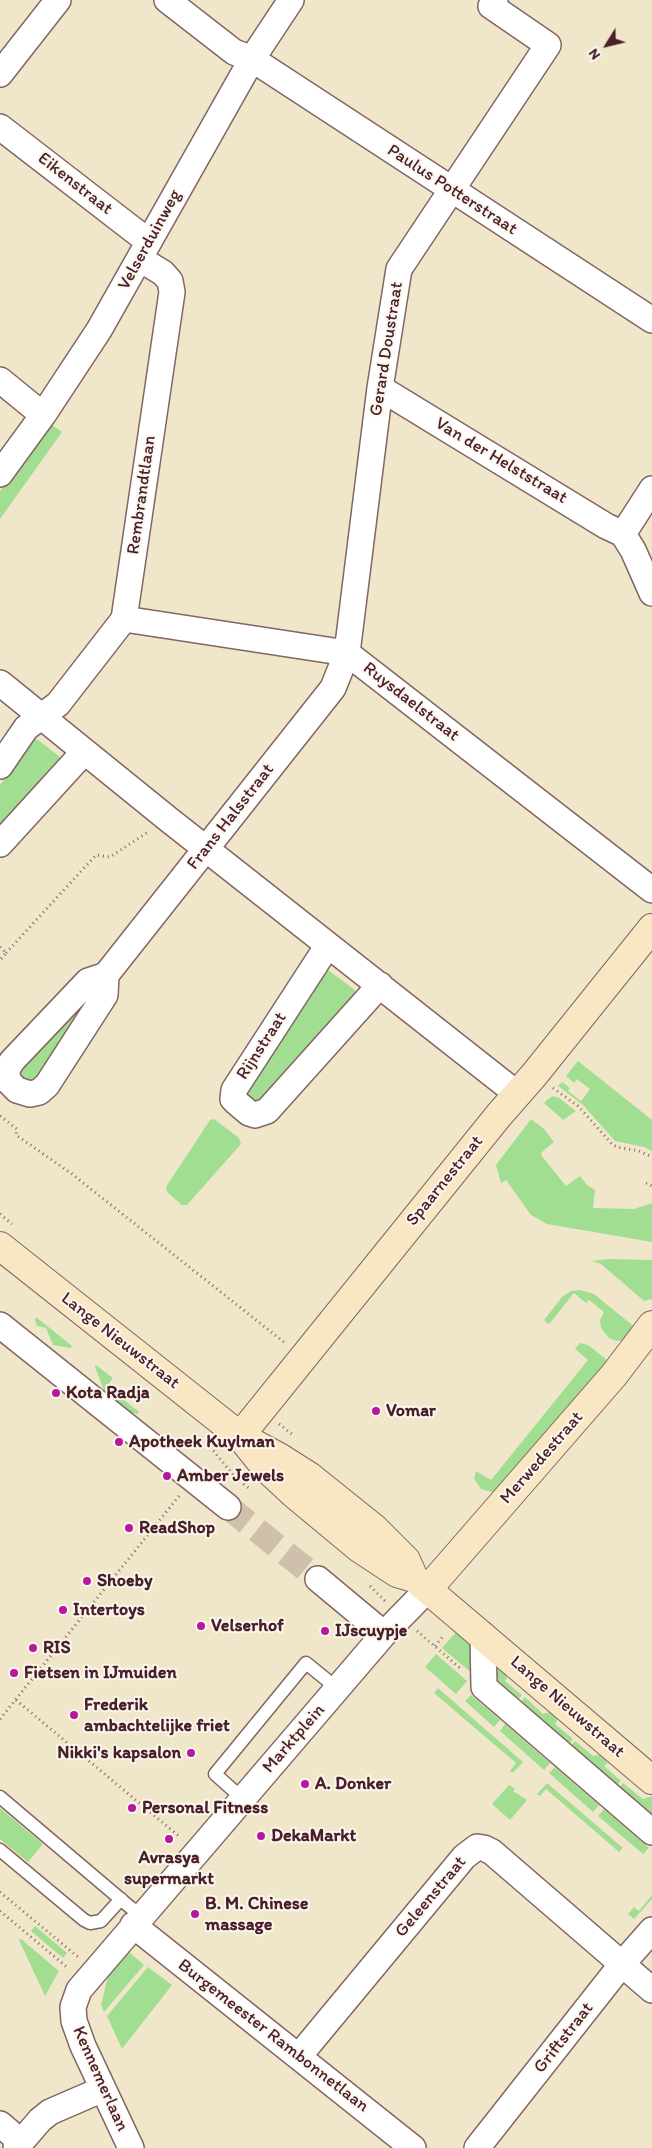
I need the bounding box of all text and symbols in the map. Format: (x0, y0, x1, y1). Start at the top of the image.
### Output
north arrow (582, 20, 632, 70)
text: N (585, 45, 604, 63)
street label: Paulus Potterstraat (383, 140, 521, 240)
street label: Eikenstraat (33, 148, 117, 220)
street label: Velserduinweg (114, 186, 186, 294)
street label: Gerard Doustraat (366, 280, 408, 418)
street label: Van der Helststraat (431, 413, 571, 509)
street label: Rembrandtlaan (123, 434, 161, 556)
street label: Ruysdaelstraat (358, 658, 464, 746)
street label: Frans Halsstraat (183, 760, 279, 874)
street label: Rijnstraat (232, 1008, 292, 1084)
street label: Spaarnestraat (402, 1131, 488, 1231)
street label: Lange Nieuwstraat (56, 1288, 184, 1394)
place label: Kota Radja (66, 1382, 150, 1404)
marker: Kota Radja (50, 1387, 62, 1399)
place label: Vomar (386, 1400, 436, 1422)
marker: Vomar (370, 1405, 382, 1417)
street label: Merwedestraat (496, 1407, 588, 1509)
place label: Apotheek Kuylman (129, 1431, 275, 1453)
marker: Apotheek Kuylman (113, 1436, 125, 1448)
place label: Amber Jewels (177, 1465, 284, 1487)
marker: Amber Jewels (161, 1470, 173, 1482)
place label: ReadShop (139, 1517, 215, 1539)
marker: ReadShop (123, 1522, 135, 1534)
place label: Shoeby (97, 1570, 152, 1592)
marker: Shoeby (81, 1575, 93, 1587)
place label: Intertoys (73, 1599, 145, 1621)
marker: Intertoys (57, 1604, 69, 1616)
place label: Velserhof (211, 1615, 284, 1637)
marker: Velserhof (195, 1620, 207, 1632)
place label: IJscuypje (335, 1620, 407, 1642)
marker: IJscuypje (319, 1625, 331, 1637)
place label: RIS (43, 1637, 71, 1659)
marker: RIS (27, 1642, 39, 1654)
street label: Lange Nieuwstraat (505, 1651, 629, 1763)
place label: Fietsen in IJmuiden (24, 1662, 177, 1684)
marker: Fietsen in IJmuiden (8, 1667, 20, 1679)
place label: Frederik ambachtelijke friet (84, 1694, 230, 1736)
street label: Marktplein (258, 1700, 330, 1778)
marker: Frederik ambachtelijke friet (68, 1709, 80, 1721)
place label: Nikki's kapsalon (57, 1742, 181, 1764)
marker: Nikki's kapsalon (185, 1747, 197, 1759)
place label: A. Donker (315, 1773, 391, 1795)
marker: A. Donker (299, 1778, 311, 1790)
place label: Personal Fitness (142, 1797, 268, 1819)
marker: Personal Fitness (126, 1802, 138, 1814)
place label: DekaMarkt (271, 1825, 356, 1847)
marker: DekaMarkt (255, 1830, 267, 1842)
marker: Avrasya supermarkt (163, 1833, 175, 1845)
place label: Avrasya supermarkt (124, 1847, 214, 1890)
street label: Geleenstraat (391, 1852, 471, 1942)
place label: B. M. Chinese massage (205, 1893, 309, 1936)
marker: B. M. Chinese massage (189, 1908, 201, 1920)
street label: Burgemeester Rambonnetlaan (173, 1955, 373, 2117)
street label: Griftstraat (530, 1998, 598, 2078)
street label: Kennemerlaan (67, 2023, 133, 2135)

